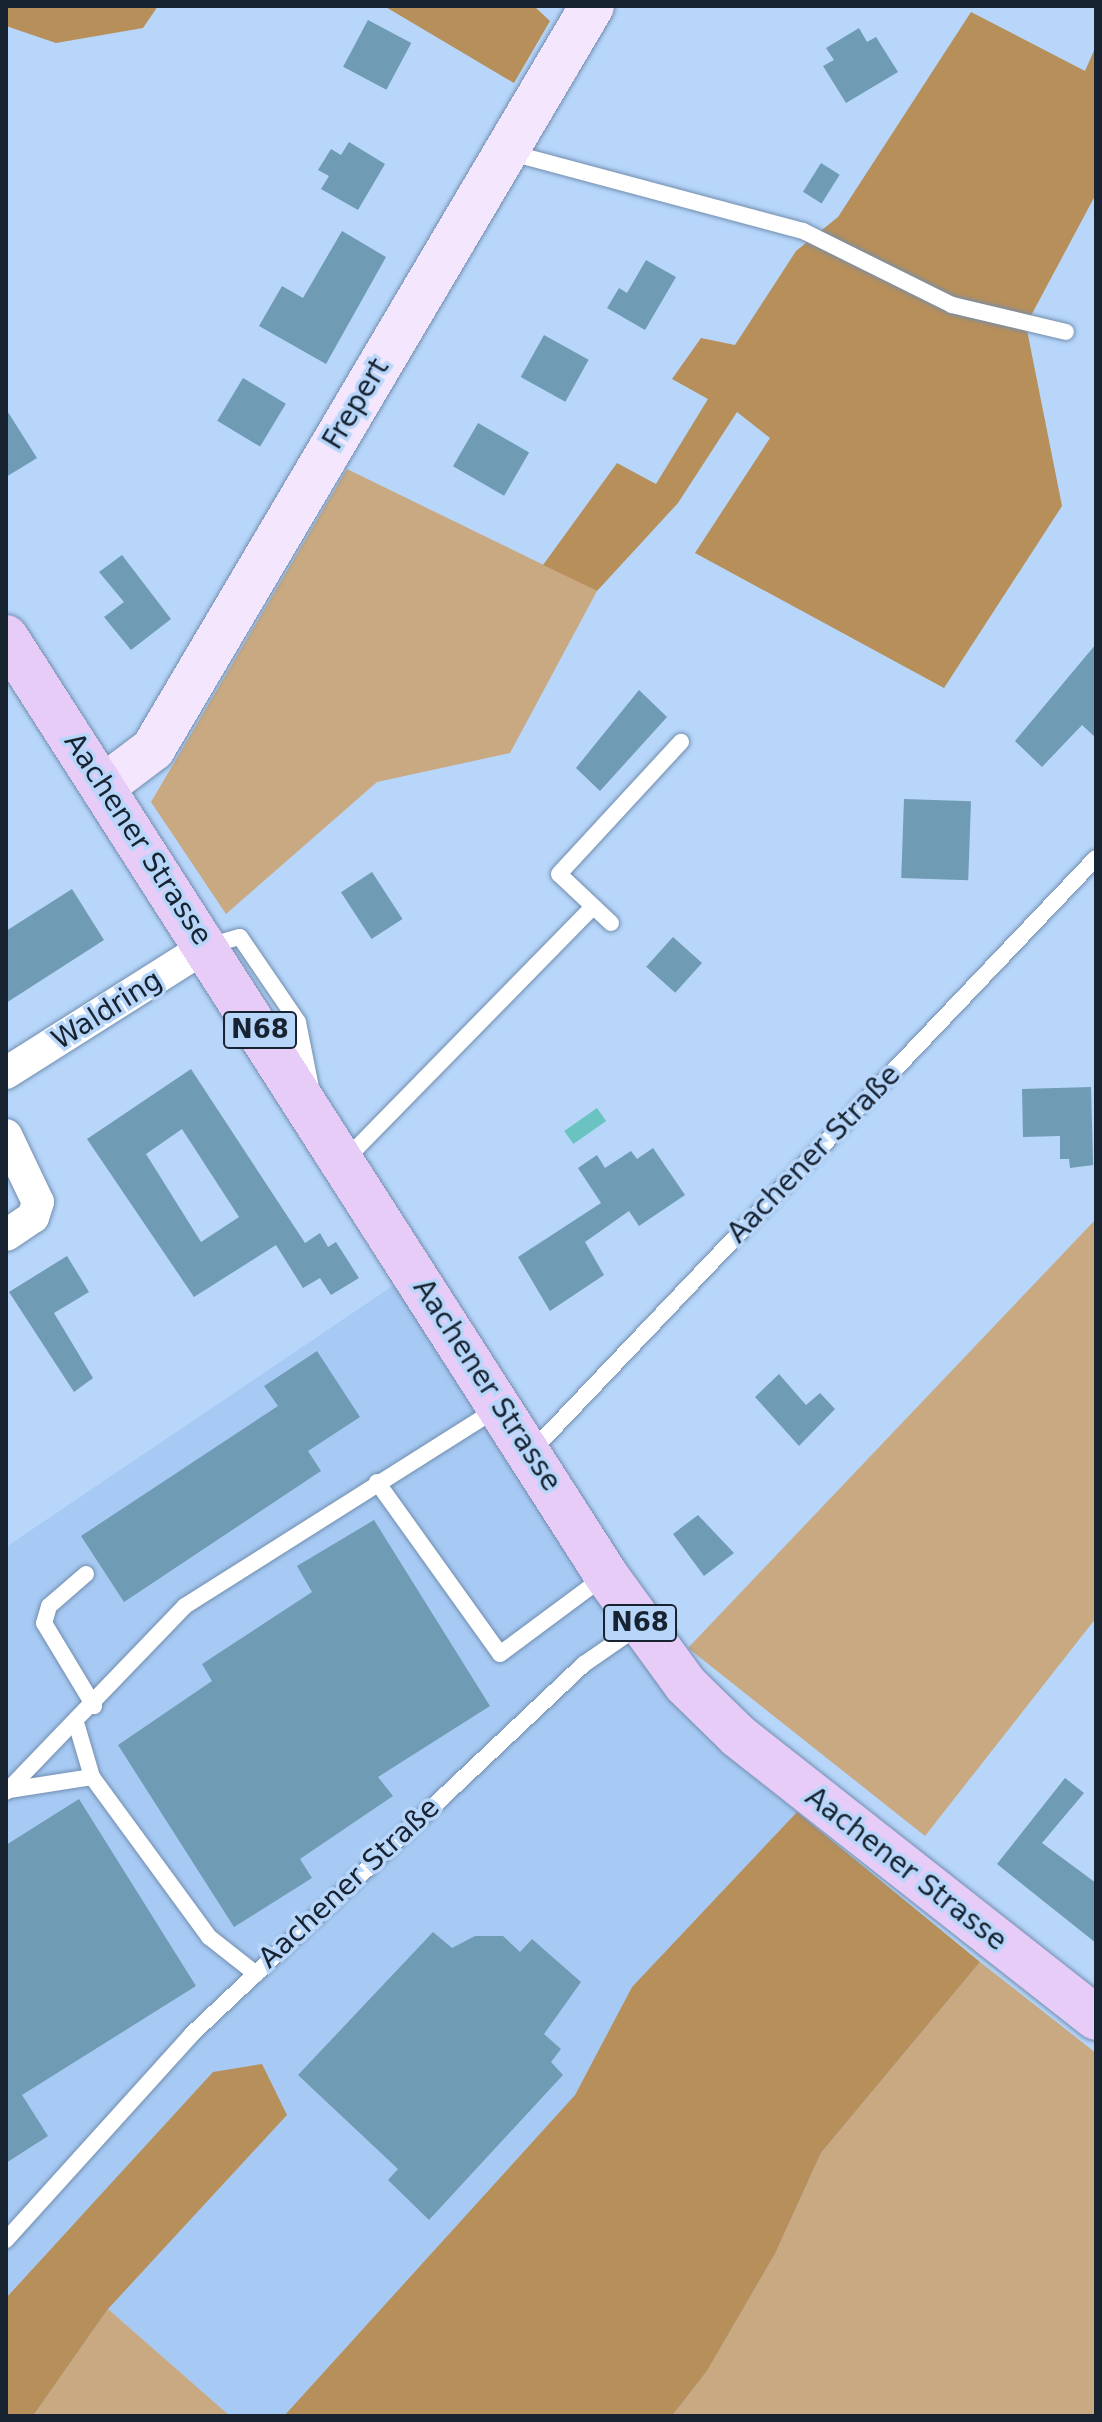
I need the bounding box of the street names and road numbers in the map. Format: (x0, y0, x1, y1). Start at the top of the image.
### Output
street label: Frepert (316, 353, 396, 455)
street label: Aachener Strasse (57, 727, 219, 951)
street label: Waldring (46, 963, 168, 1057)
road number: N68 (222, 1008, 298, 1052)
street label: Aachener Straße (721, 1058, 907, 1250)
street label: Aachener Strasse (406, 1273, 568, 1497)
road number: N68 (602, 1601, 678, 1645)
street label: Aachener Strasse (799, 1780, 1013, 1958)
street label: Aachener Straße (252, 1791, 446, 1975)

